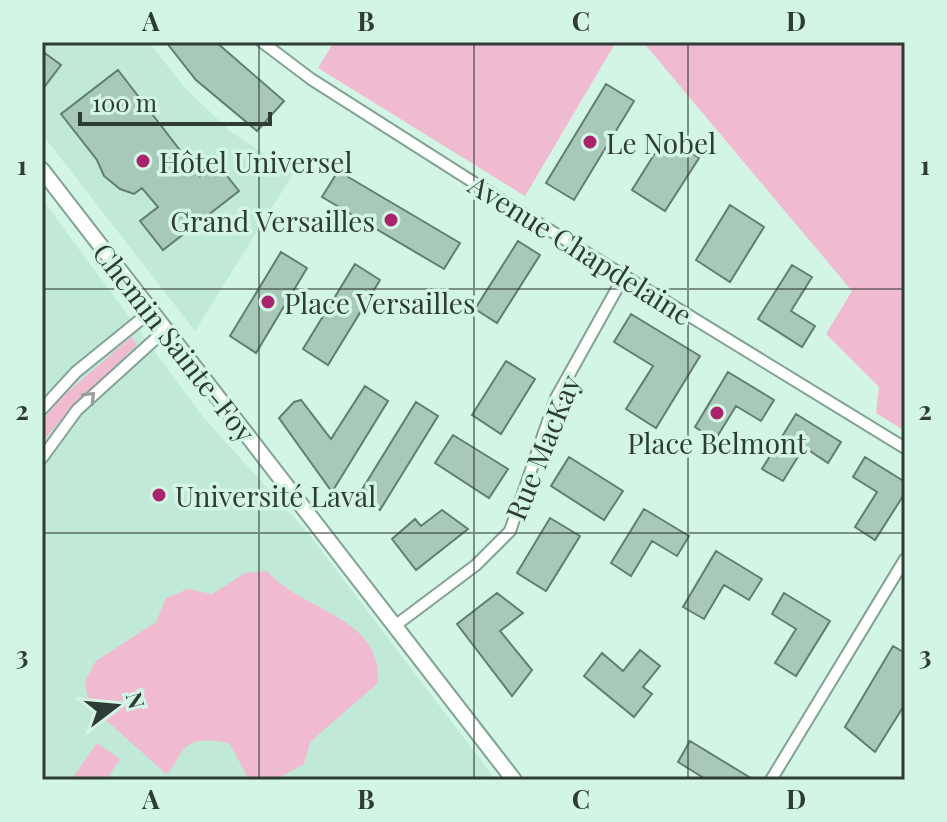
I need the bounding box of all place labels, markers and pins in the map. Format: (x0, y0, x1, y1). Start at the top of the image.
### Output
place label: Le Nobel (606, 124, 716, 161)
marker: Le Nobel (581, 133, 599, 151)
place label: Hôtel Universel (159, 143, 352, 180)
marker: Hôtel Universel (134, 152, 152, 170)
place label: Grand Versailles (170, 202, 375, 239)
marker: Grand Versailles (382, 211, 400, 229)
place label: Place Versailles (284, 284, 476, 321)
marker: Place Versailles (259, 293, 277, 311)
marker: Place Belmont (708, 404, 726, 422)
place label: Place Belmont (627, 424, 808, 461)
place label: Université Laval (175, 477, 376, 514)
marker: Université Laval (150, 486, 168, 504)

